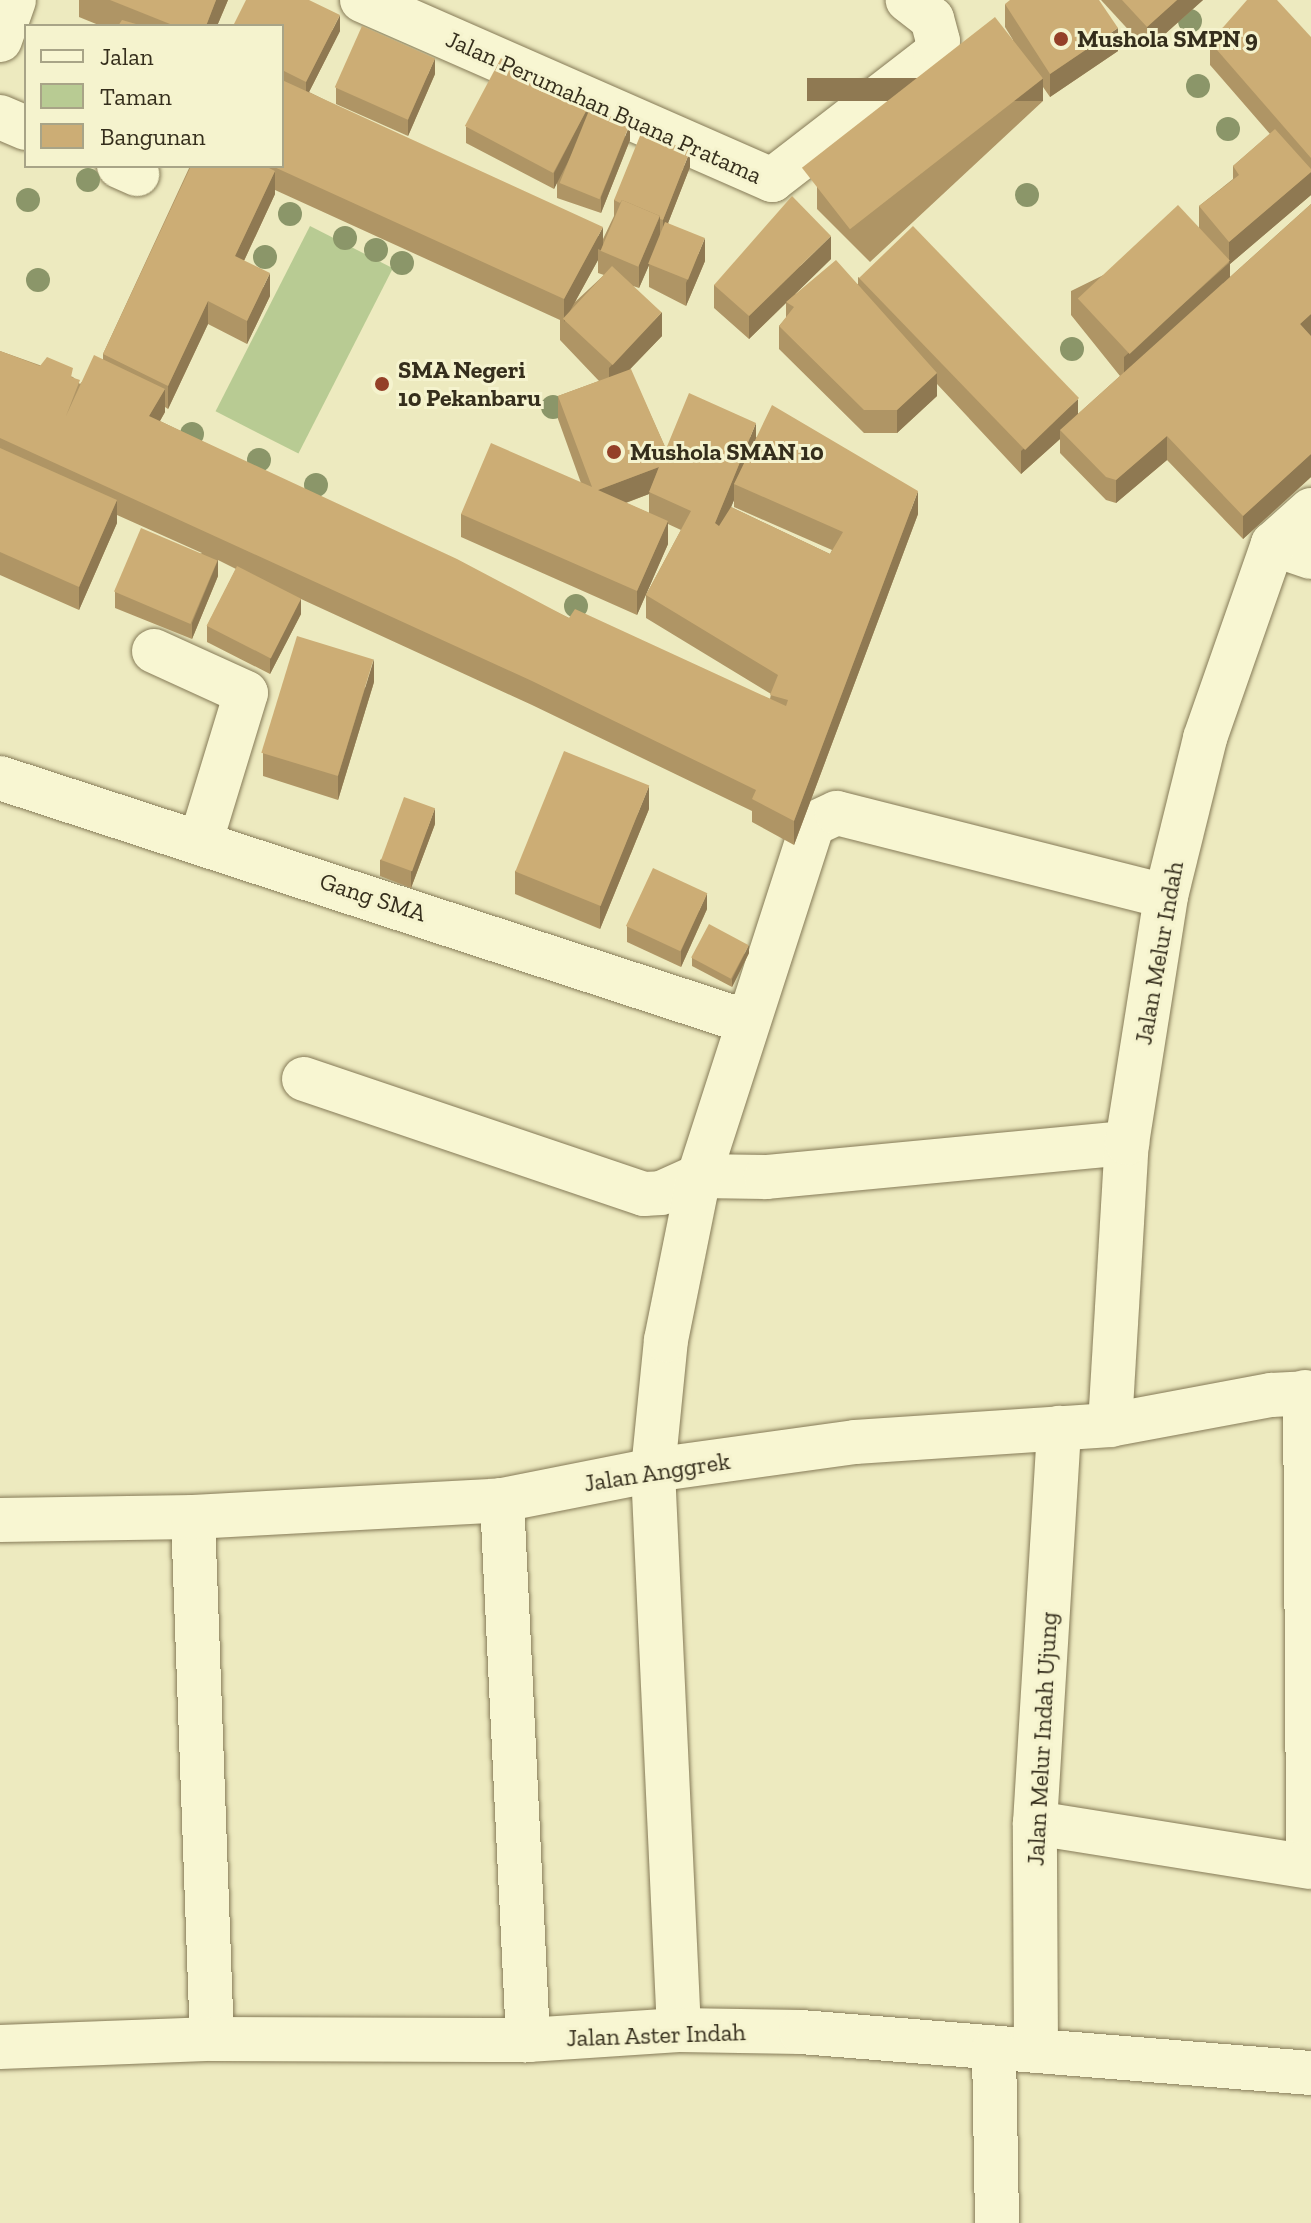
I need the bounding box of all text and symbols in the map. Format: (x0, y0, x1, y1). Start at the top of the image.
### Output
legend (24, 24, 284, 168)
street label: Jalan Perumahan Buana Pratama (442, 24, 766, 190)
place label: Mushola SMPN 9 (1077, 25, 1258, 53)
marker: Mushola SMPN 9 (1052, 30, 1070, 48)
text: Jalan (100, 42, 154, 71)
text: Taman (100, 82, 172, 111)
text: Bangunan (100, 122, 206, 151)
place label: SMA Negeri 10 Pekanbaru (398, 356, 541, 412)
marker: SMA Negeri 10 Pekanbaru (373, 375, 391, 393)
place label: Mushola SMAN 10 (630, 438, 824, 466)
marker: Mushola SMAN 10 (605, 443, 623, 461)
street label: Jalan Melur Indah (1129, 859, 1189, 1047)
street label: Gang SMA (316, 866, 430, 928)
street label: Jalan Anggrek (581, 1446, 733, 1498)
street label: Jalan Melur Indah Ujung (1021, 1611, 1063, 1867)
street label: Jalan Aster Indah (565, 2017, 747, 2053)

